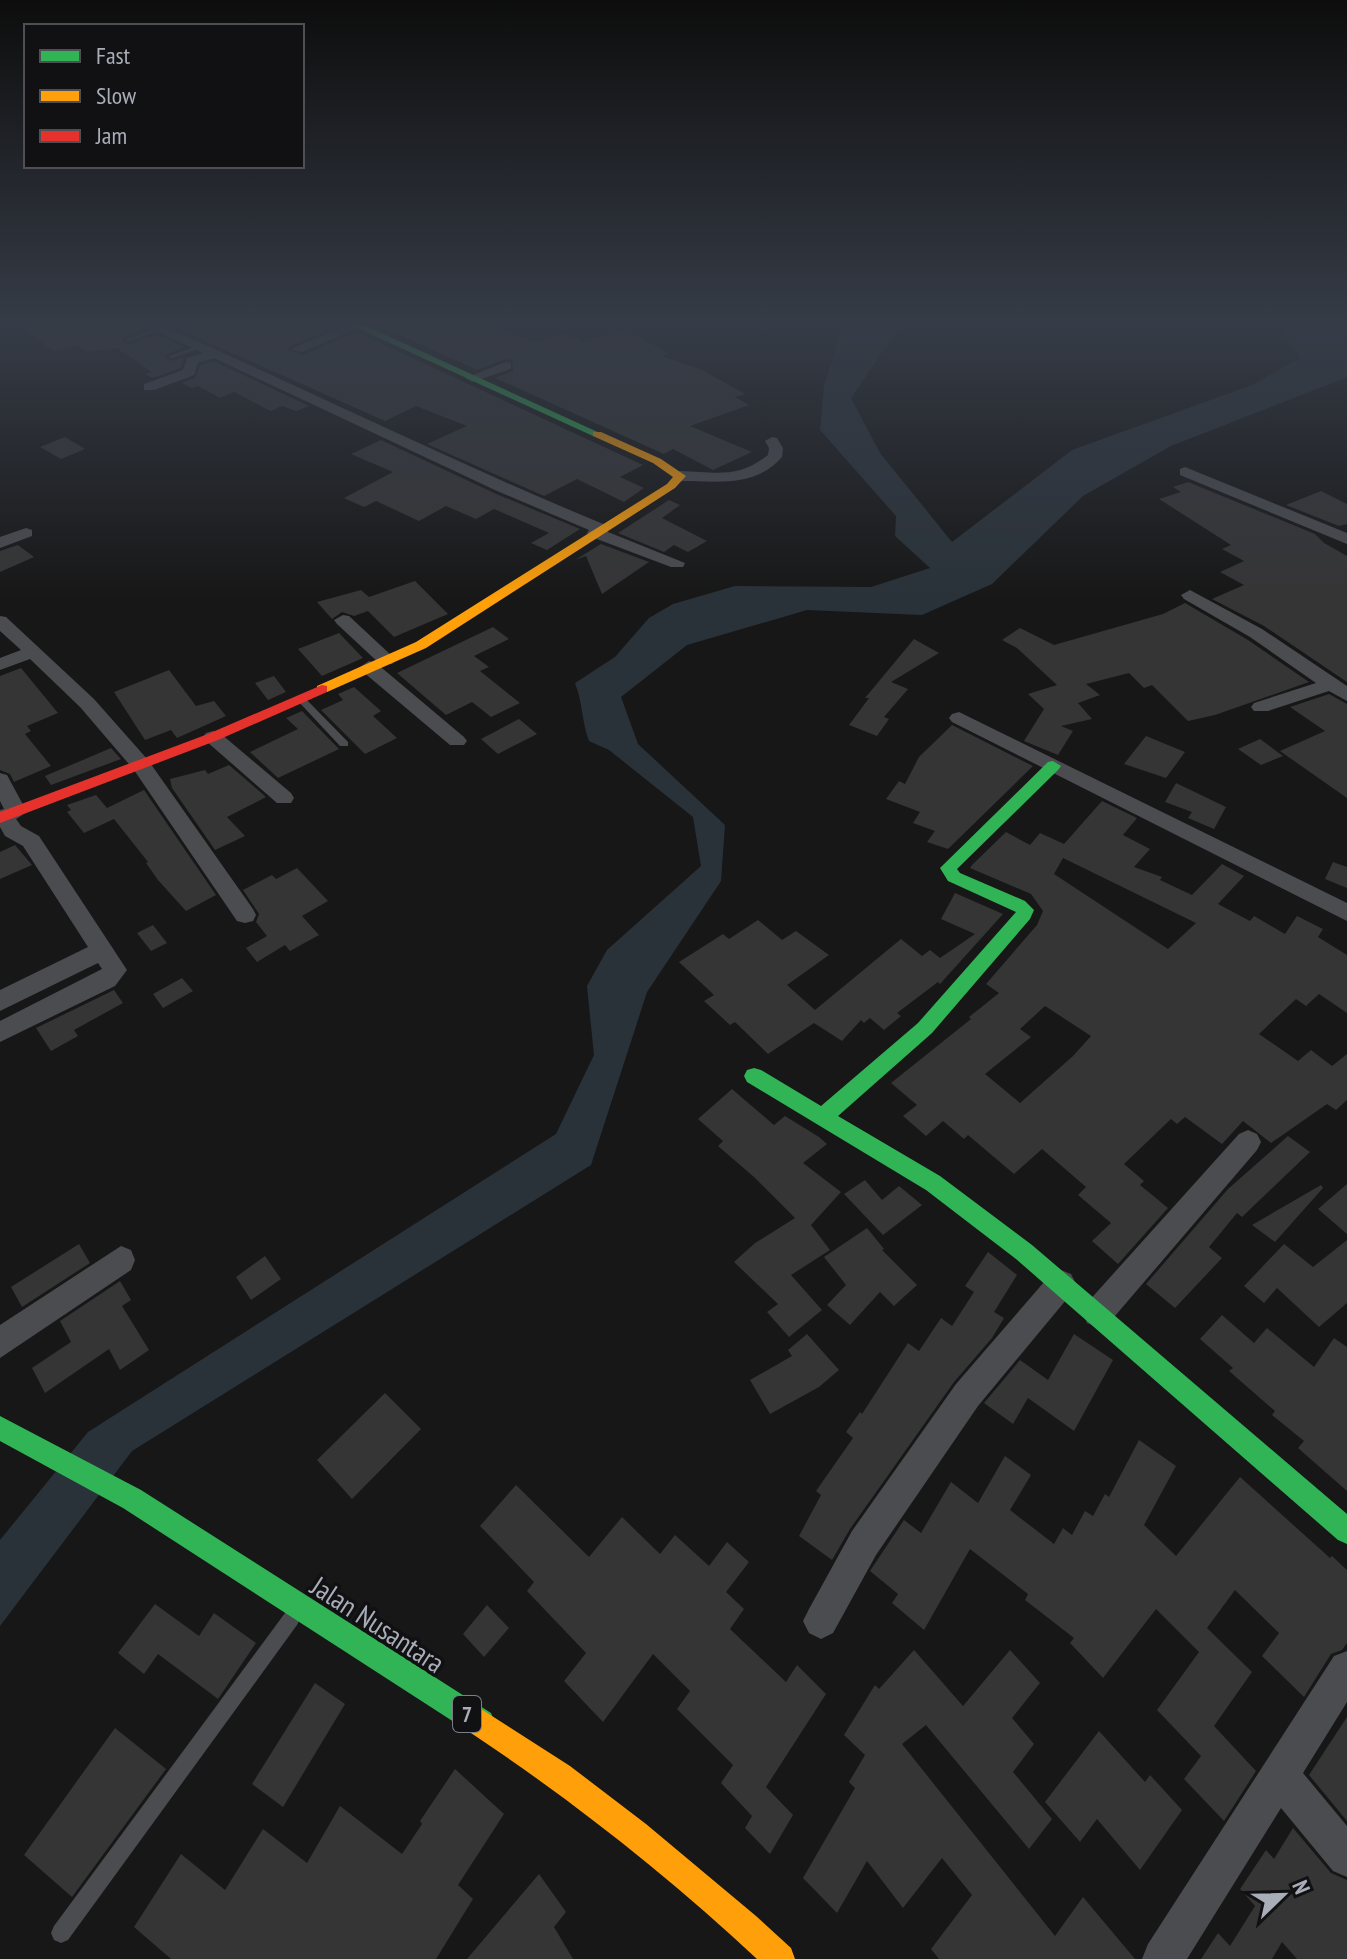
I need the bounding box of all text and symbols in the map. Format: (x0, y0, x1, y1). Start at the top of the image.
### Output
legend (24, 24, 304, 168)
text: Fast (96, 40, 131, 71)
text: Slow (96, 80, 137, 111)
text: Jam (95, 120, 127, 151)
street label: Jalan Nusantara (303, 1567, 452, 1681)
road number: 7 (453, 1696, 481, 1732)
north arrow (1243, 1855, 1323, 1935)
text: N (1286, 1876, 1317, 1898)

